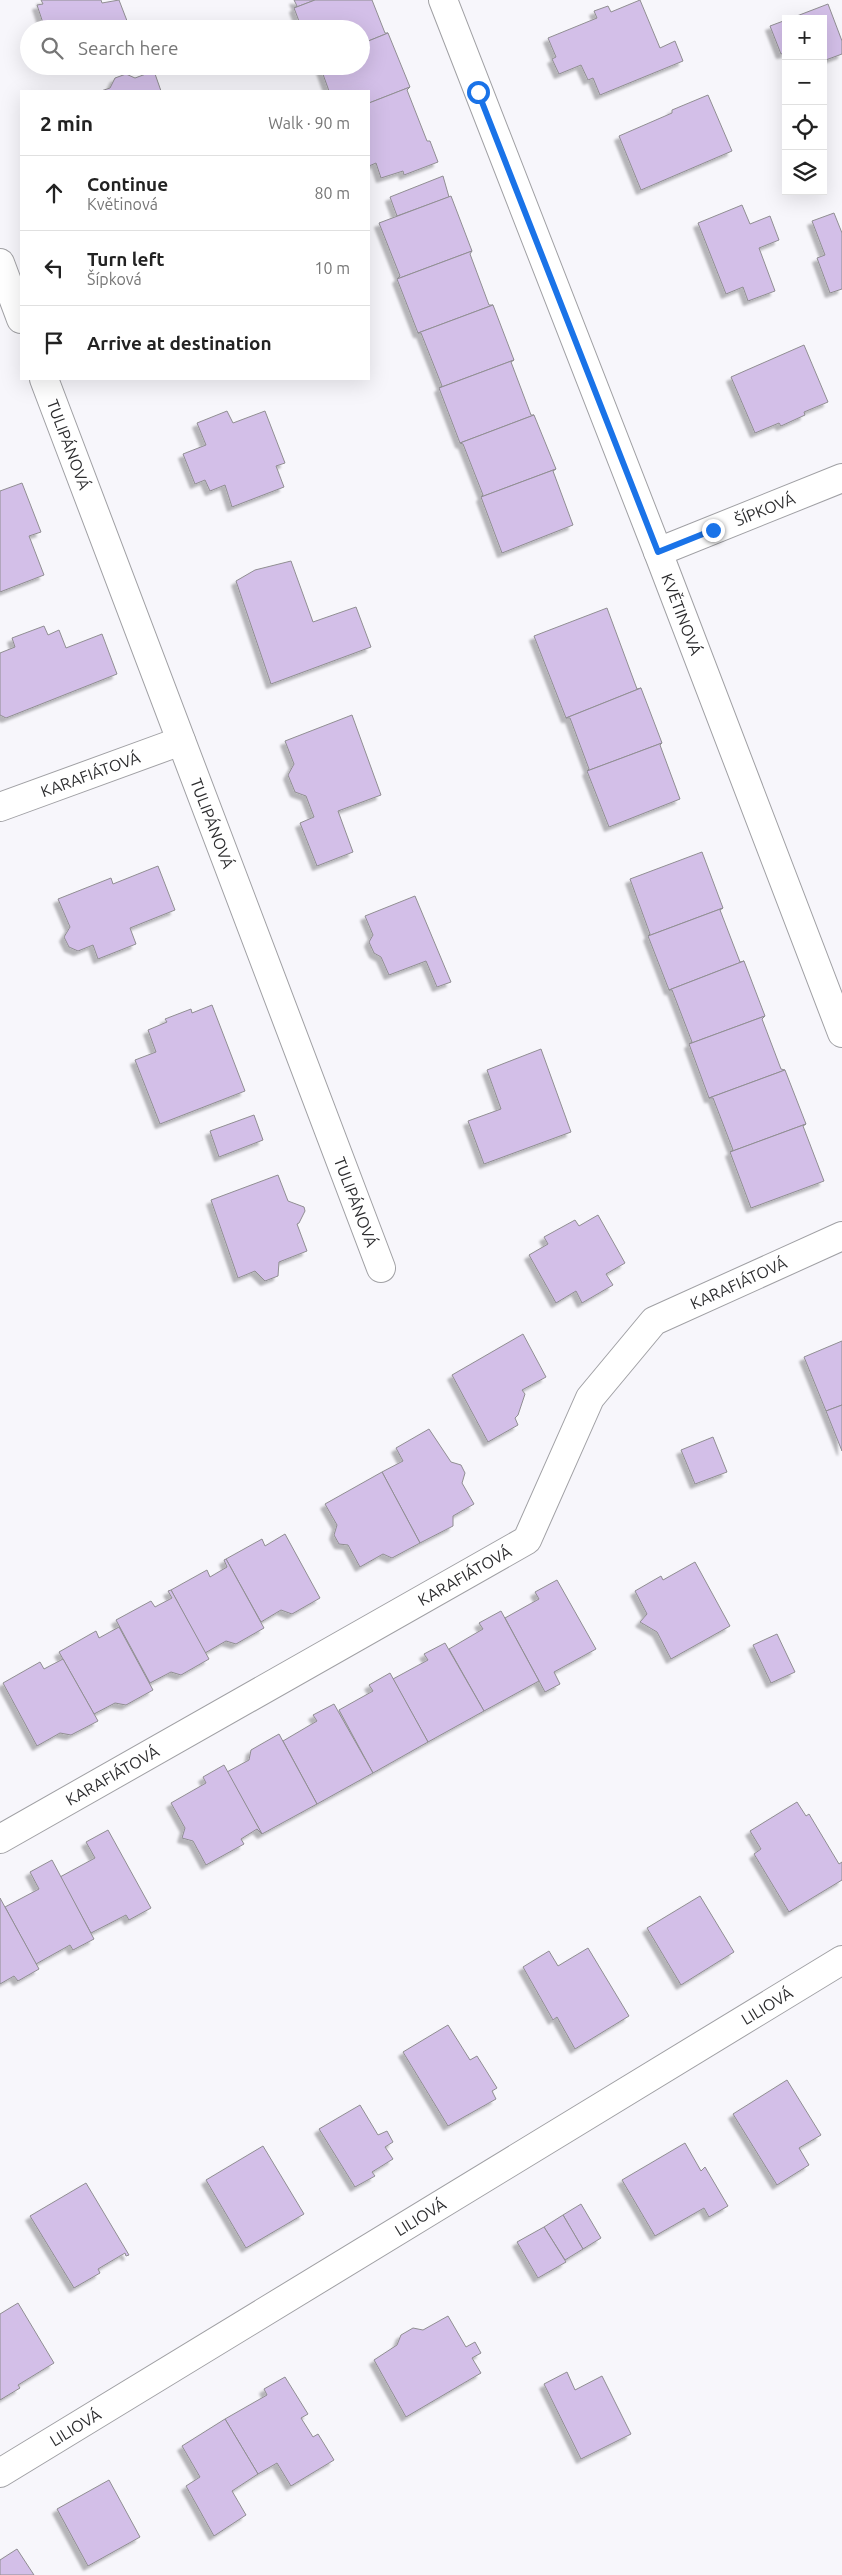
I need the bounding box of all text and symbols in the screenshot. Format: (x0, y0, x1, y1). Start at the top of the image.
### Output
map controls (782, 15, 827, 195)
button: + (782, 15, 827, 60)
search box (20, 20, 370, 75)
icon: search (38, 34, 66, 62)
text: Search here (78, 37, 178, 59)
button: − (782, 60, 827, 105)
route start (467, 81, 490, 104)
button: locate (782, 105, 827, 150)
text: 2 min (40, 111, 93, 135)
text: Walk · 90 m (268, 114, 350, 132)
button: layers (782, 150, 827, 195)
text: Continue (87, 173, 168, 195)
icon: ahead (40, 179, 68, 207)
text: 80 m (314, 184, 350, 202)
text: Květinová (87, 195, 158, 213)
text: Turn left (87, 248, 165, 270)
icon: left (40, 254, 68, 282)
text: 10 m (314, 259, 350, 277)
text: Šípková (87, 270, 142, 288)
icon: arrive (40, 329, 68, 357)
text: Arrive at destination (87, 332, 272, 354)
street label: TULIPÁNOVÁ (44, 397, 96, 493)
street label: ŠÍPKOVÁ (732, 487, 798, 529)
route end (702, 519, 725, 542)
street label: KVĚTINOVÁ (658, 571, 708, 658)
street label: KARAFIÁTOVÁ (38, 746, 143, 800)
street label: TULIPÁNOVÁ (187, 776, 240, 871)
street label: TULIPÁNOVÁ (331, 1154, 383, 1250)
street label: KARAFIÁTOVÁ (687, 1251, 790, 1313)
street label: KARAFIÁTOVÁ (415, 1540, 515, 1609)
street label: KARAFIÁTOVÁ (62, 1740, 162, 1809)
street label: LILIOVÁ (738, 1981, 796, 2028)
street label: LILIOVÁ (391, 2193, 449, 2239)
street label: LILIOVÁ (46, 2403, 104, 2450)

